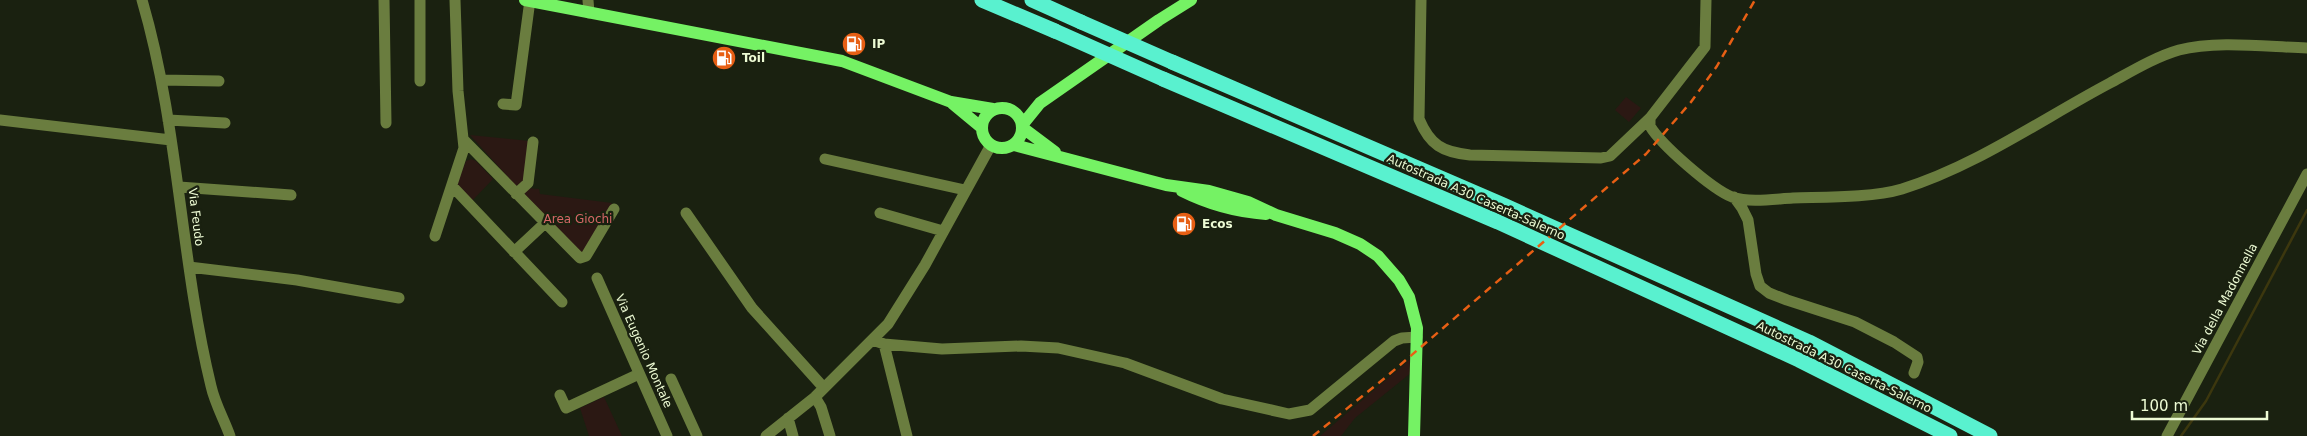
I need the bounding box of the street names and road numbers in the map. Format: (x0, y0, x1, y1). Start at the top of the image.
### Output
street label: Autostrada A30 Caserta-Salerno (1385, 151, 1567, 243)
street label: Via Feudo (185, 187, 207, 247)
street label: Via della Madonnella (2190, 241, 2260, 357)
street label: Via Eugenio Montale (613, 292, 675, 410)
street label: Autostrada A30 Caserta-Salerno (1754, 318, 1934, 416)

